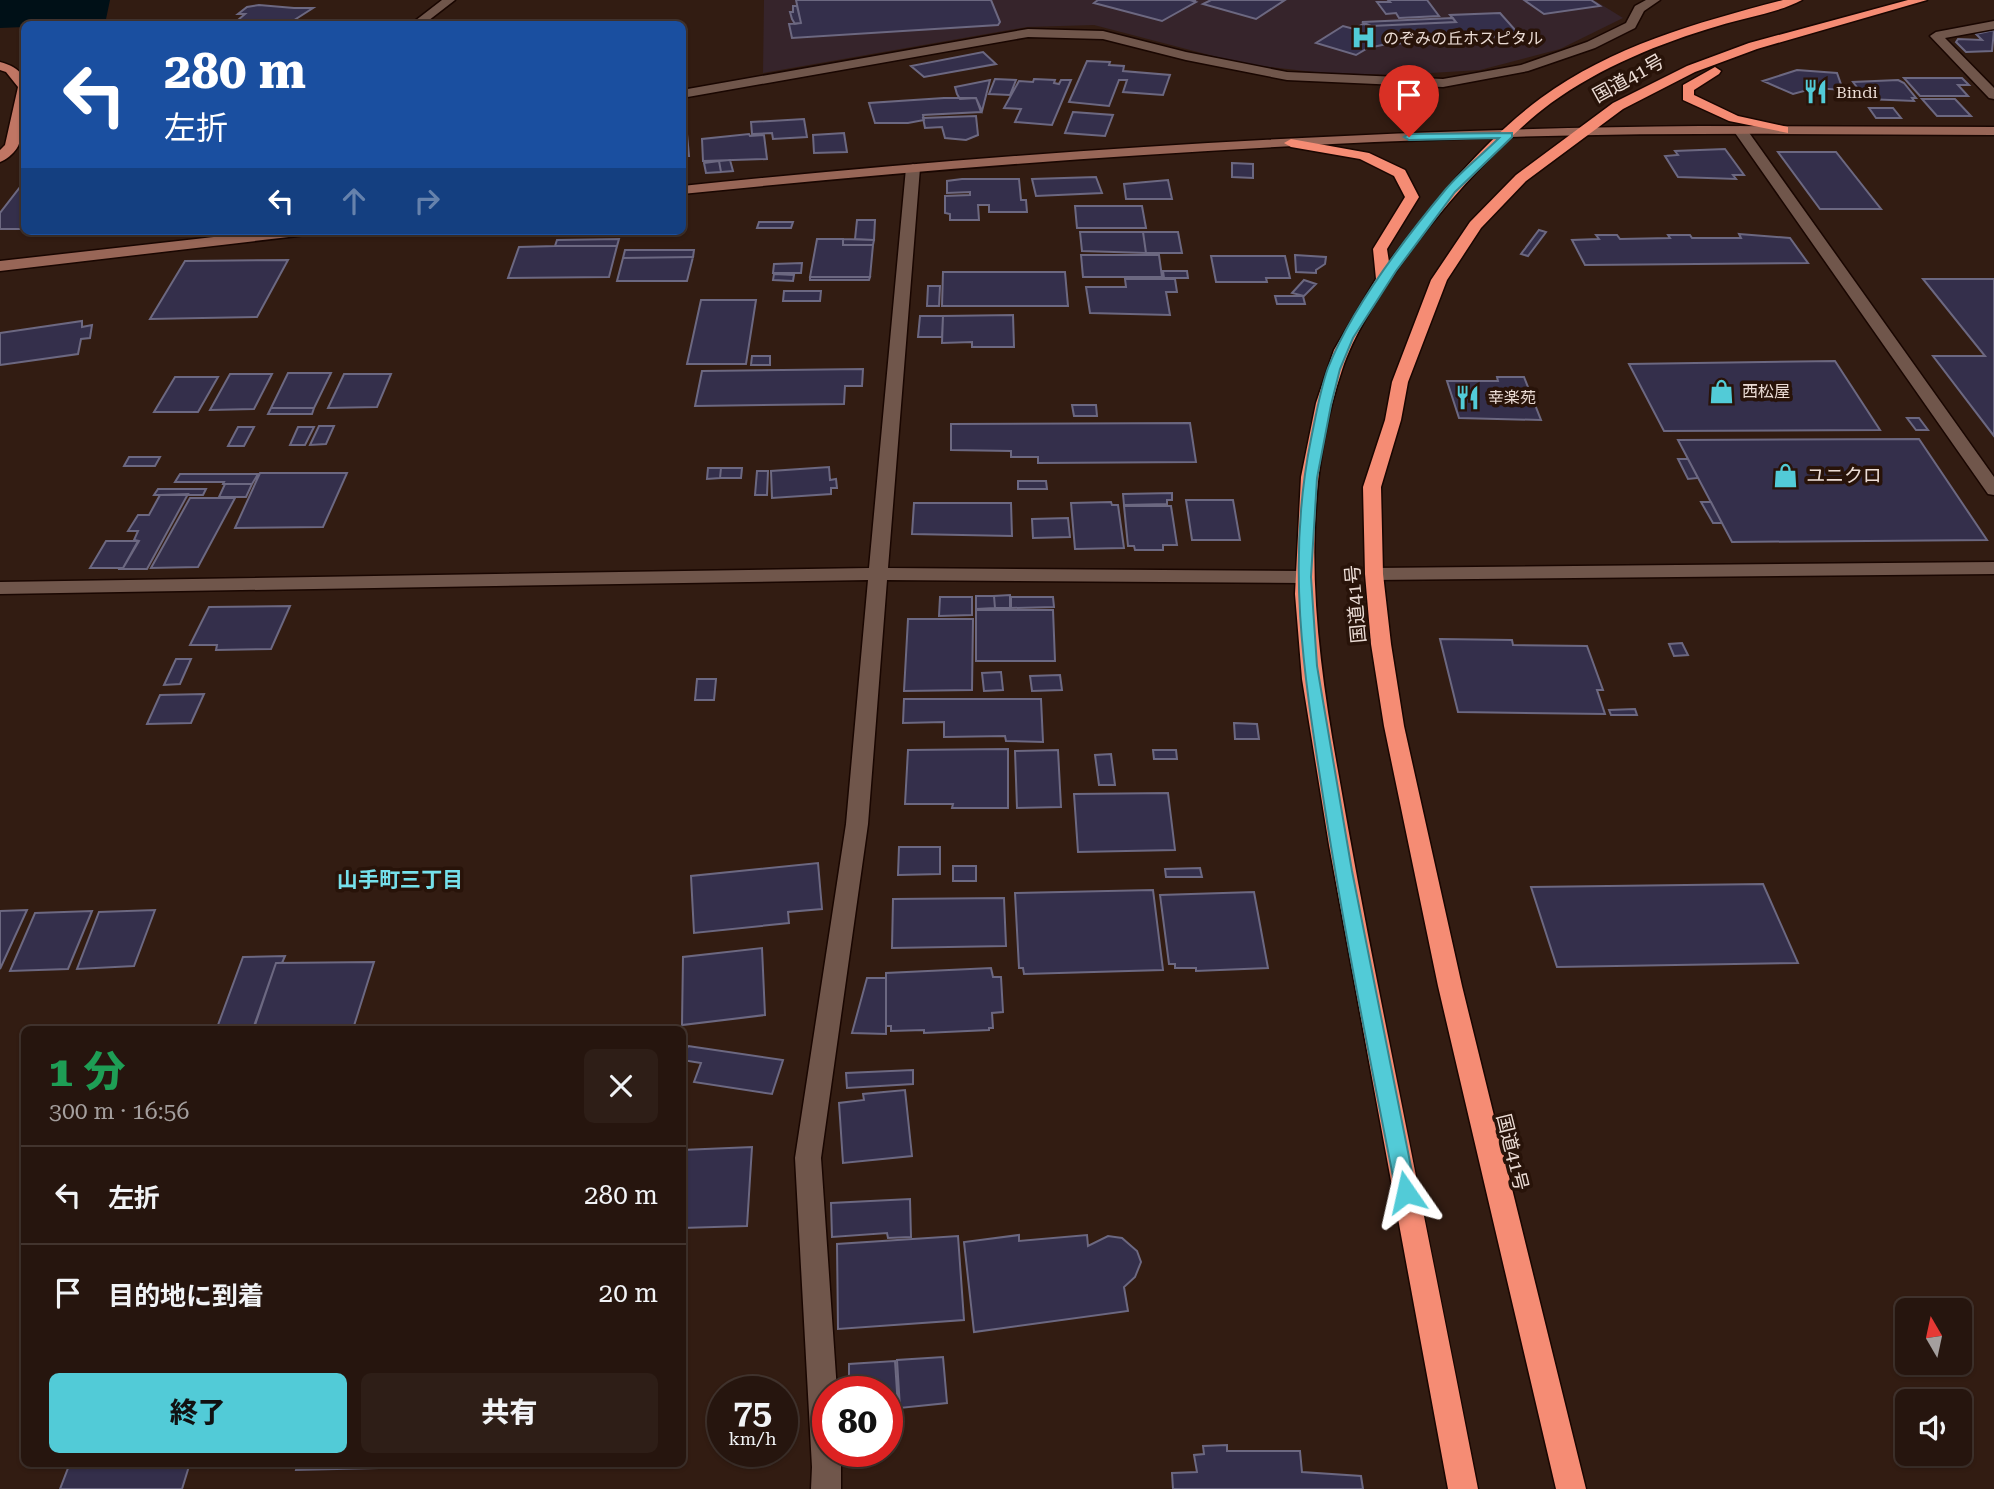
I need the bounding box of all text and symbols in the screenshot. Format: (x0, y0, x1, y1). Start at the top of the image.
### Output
hospital icon: のぞみの丘ホスピタル (1349, 24, 1377, 52)
place label: のぞみの丘ホスピタル (1383, 29, 1543, 48)
text: 280 m (164, 43, 306, 100)
icon: left (49, 49, 140, 140)
street label: 国道41号 (1588, 49, 1668, 107)
pin (1379, 65, 1439, 137)
icon: arrive (1390, 76, 1428, 114)
restaurant icon: Bindi (1802, 78, 1830, 106)
place label: Bindi (1836, 83, 1878, 102)
text: 左折 (164, 109, 228, 147)
icon: left (262, 182, 300, 220)
icon: ahead (335, 182, 373, 220)
icon: right (408, 182, 446, 220)
shop icon: 西松屋 (1708, 377, 1736, 405)
place label: 西松屋 (1742, 382, 1790, 401)
restaurant icon: 幸楽苑 (1454, 383, 1482, 411)
place label: 幸楽苑 (1488, 388, 1536, 407)
shop icon: ユニクロ (1772, 461, 1800, 489)
place label: ユニクロ (1806, 464, 1882, 487)
street label: 国道41号 (1341, 564, 1370, 644)
district label: 山手町三丁目 (337, 868, 463, 892)
text: 1 分 (49, 1047, 125, 1096)
button: close (584, 1049, 658, 1123)
text: 300 m · 16:56 (49, 1098, 189, 1125)
street label: 国道41号 (1492, 1111, 1533, 1193)
position arrow (1369, 1155, 1443, 1229)
icon: left (49, 1176, 87, 1214)
text: 280 m (584, 1180, 658, 1210)
text: 左折 (108, 1183, 160, 1213)
icon: arrive (49, 1274, 87, 1312)
text: 20 m (599, 1278, 658, 1308)
text: 目的地に到着 (108, 1281, 264, 1311)
north arrow (1895, 1298, 1972, 1376)
map controls (1895, 1298, 1972, 1466)
button: 終了 (49, 1373, 347, 1453)
button: 共有 (361, 1373, 658, 1453)
speed limit sign: 80 (812, 1376, 903, 1467)
button: sound (1895, 1389, 1972, 1466)
text: 75 (733, 1392, 772, 1433)
text: km/h (728, 1428, 777, 1449)

